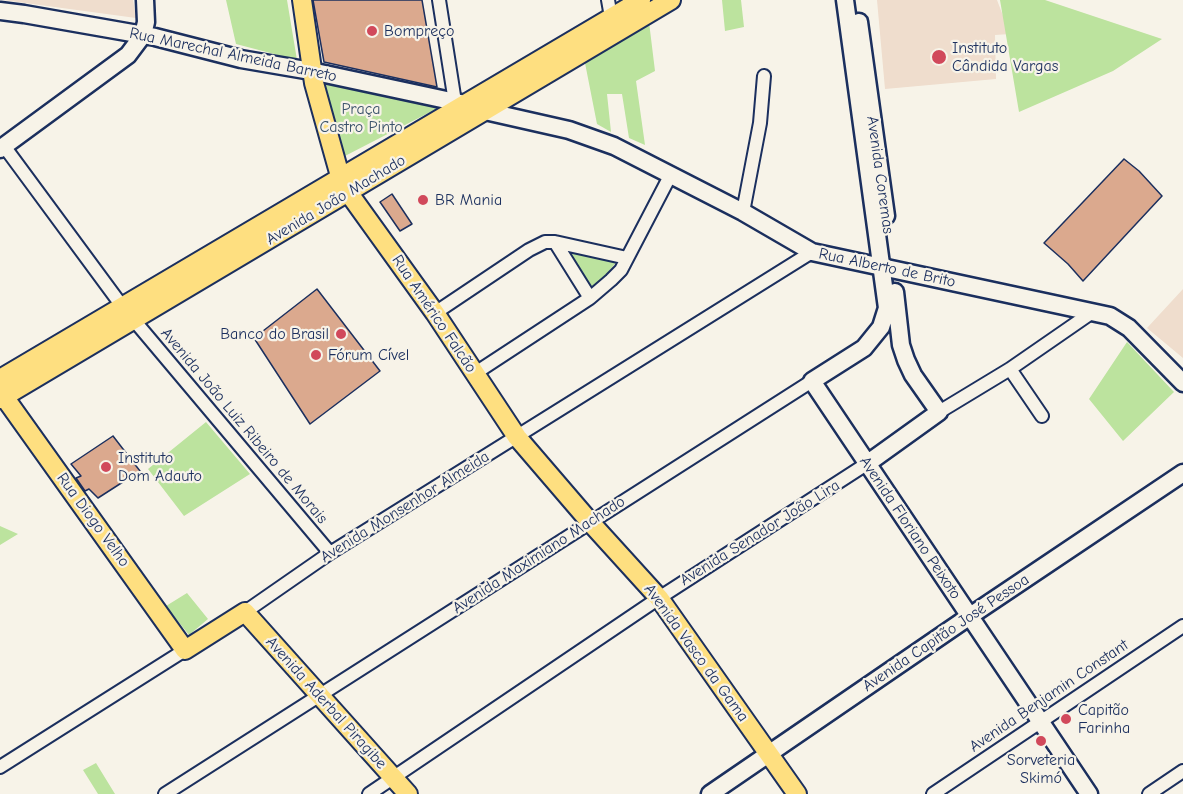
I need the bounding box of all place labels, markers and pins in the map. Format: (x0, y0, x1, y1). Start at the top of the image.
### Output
place label: Bompreço (384, 21, 454, 41)
marker: Bompreço (365, 24, 379, 38)
place label: Instituto Cândida Vargas (952, 38, 1058, 76)
marker: Instituto Cândida Vargas (930, 48, 948, 66)
place label: BR Mania (435, 190, 502, 210)
marker: BR Mania (416, 193, 430, 207)
place label: Banco do Brasil (220, 324, 329, 344)
marker: Banco do Brasil (334, 327, 348, 341)
place label: Fórum Cível (328, 345, 409, 365)
marker: Fórum Cível (309, 348, 323, 362)
place label: Instituto Dom Adauto (118, 448, 202, 486)
marker: Instituto Dom Adauto (99, 460, 113, 474)
place label: Capitão Farinha (1078, 700, 1130, 738)
marker: Capitão Farinha (1059, 712, 1073, 726)
marker: Sorveteria Skimó (1034, 734, 1048, 748)
place label: Sorveteria Skimó (1007, 750, 1075, 788)

